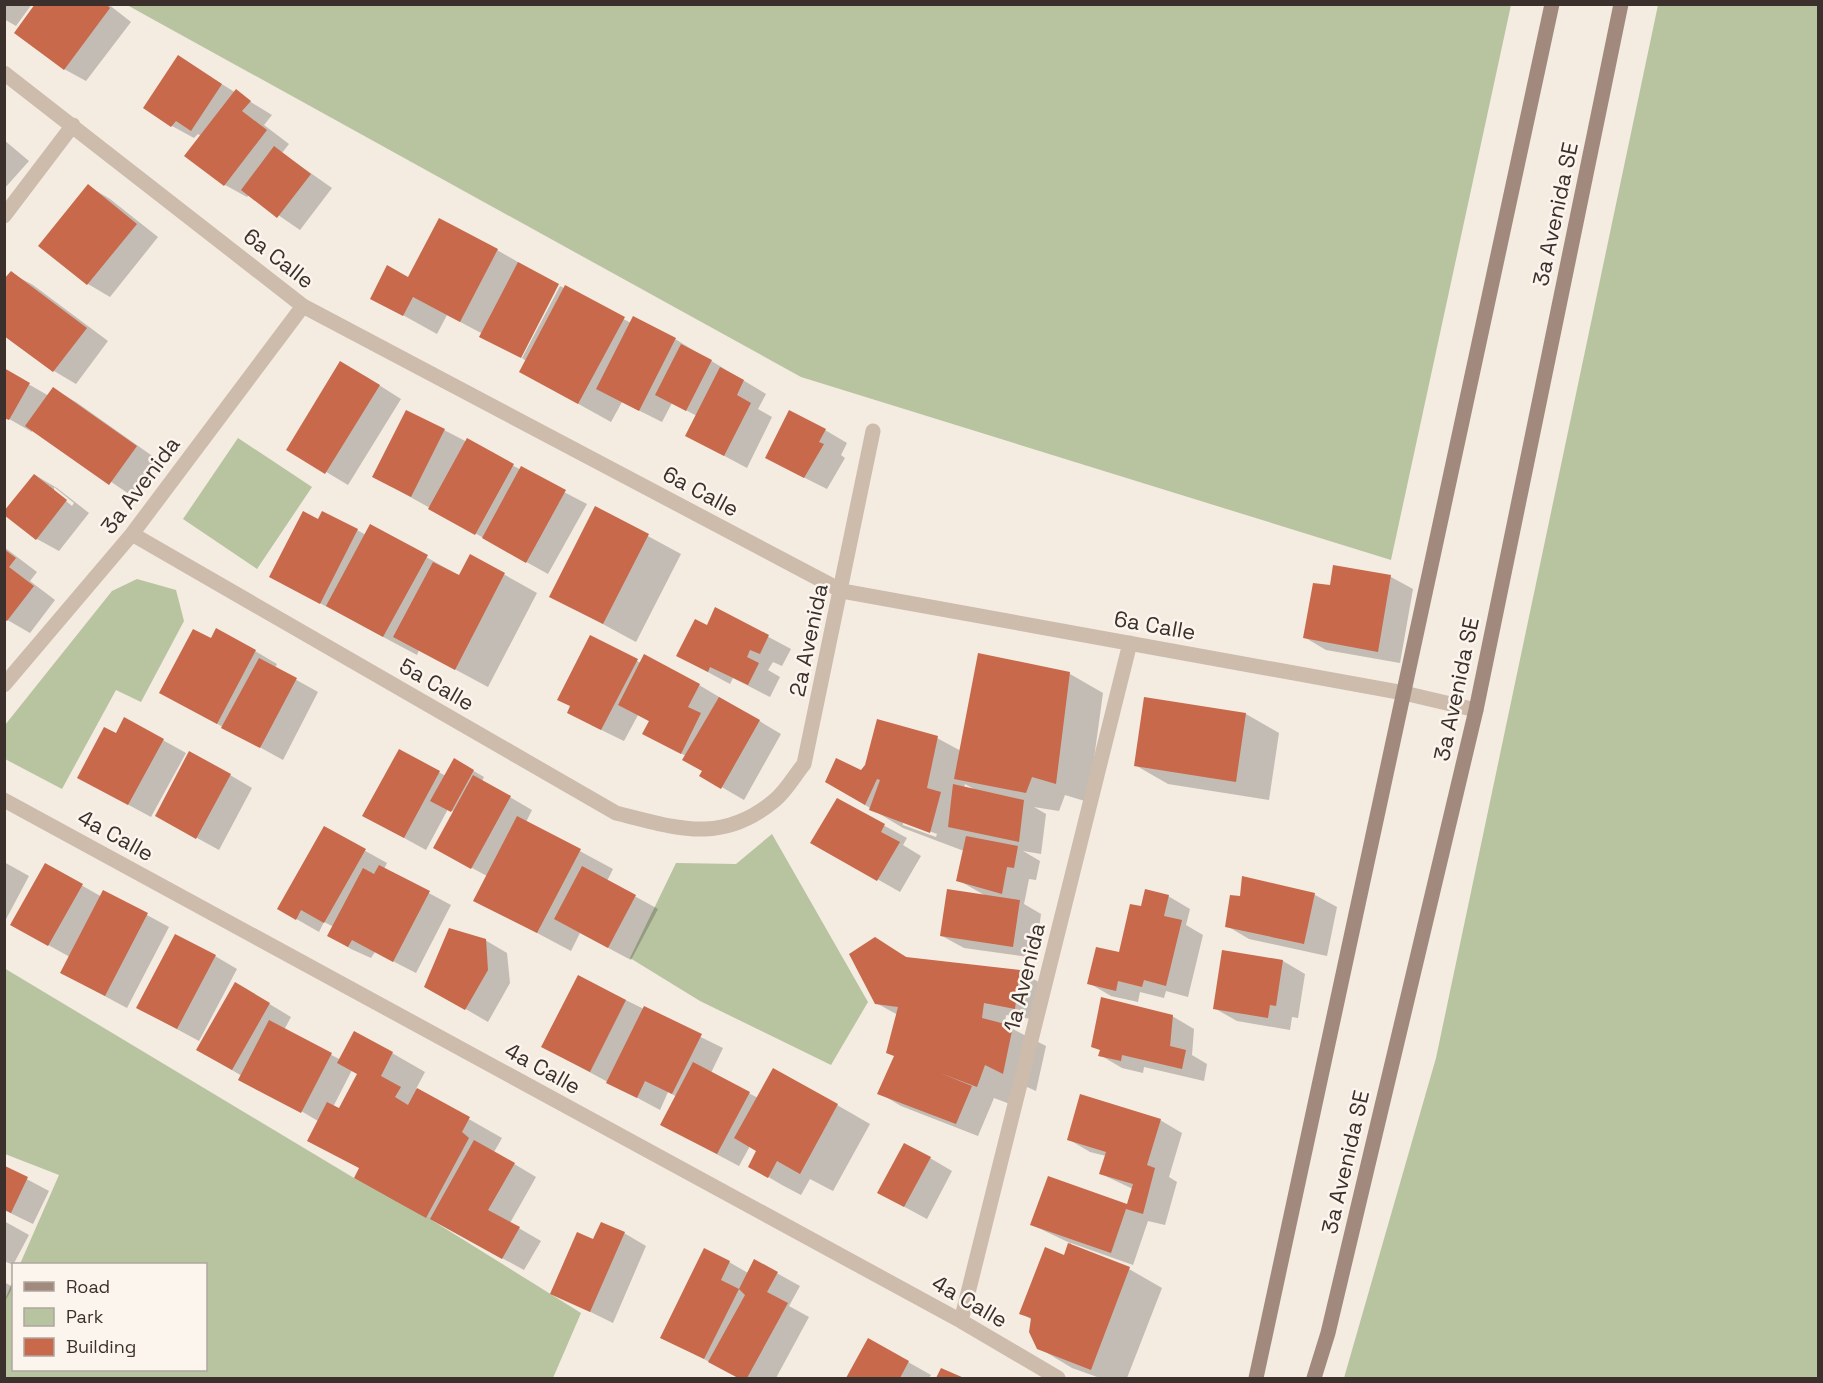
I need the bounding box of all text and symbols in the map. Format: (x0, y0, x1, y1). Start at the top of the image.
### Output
street label: 3a Avenida SE (1526, 139, 1584, 289)
street label: 6a Calle (238, 222, 320, 294)
street label: 3a Avenida (94, 430, 186, 539)
street label: 6a Calle (658, 459, 744, 523)
street label: 2a Avenida (782, 581, 834, 699)
street label: 6a Calle (1112, 604, 1198, 646)
street label: 3a Avenida SE (1427, 614, 1485, 764)
street label: 5a Calle (394, 651, 480, 717)
street label: 4a Calle (73, 803, 159, 867)
street label: 1a Avenida (997, 920, 1051, 1034)
street label: 4a Calle (500, 1036, 586, 1100)
street label: 3a Avenida SE (1315, 1088, 1375, 1236)
legend (12, 1263, 207, 1371)
street label: 4a Calle (927, 1268, 1013, 1334)
text: Road (66, 1275, 110, 1298)
text: Park (66, 1305, 104, 1328)
text: Building (66, 1335, 136, 1358)

